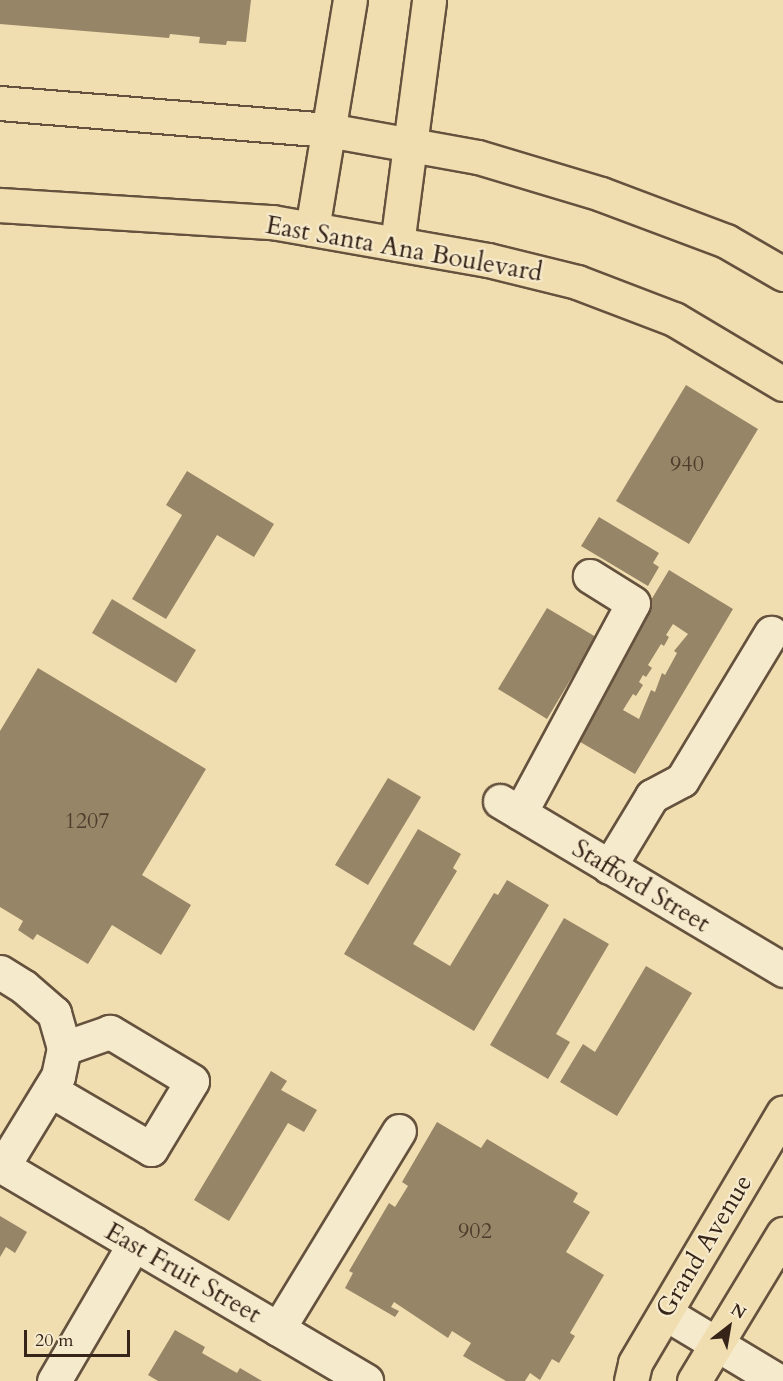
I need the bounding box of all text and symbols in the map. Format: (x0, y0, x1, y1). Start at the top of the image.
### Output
street label: East Santa Ana Boulevard (263, 209, 545, 289)
house number: 940 (670, 452, 704, 478)
house number: 1207 (64, 809, 110, 835)
street label: Stafford Street (567, 833, 715, 939)
street label: Grand Avenue (649, 1169, 759, 1323)
street label: East Fruit Street (100, 1216, 266, 1330)
house number: 902 (458, 1219, 492, 1245)
north arrow (699, 1297, 759, 1357)
text: N (727, 1299, 750, 1325)
scale bar (27, 1318, 134, 1356)
text: 20 m (35, 1328, 74, 1353)

